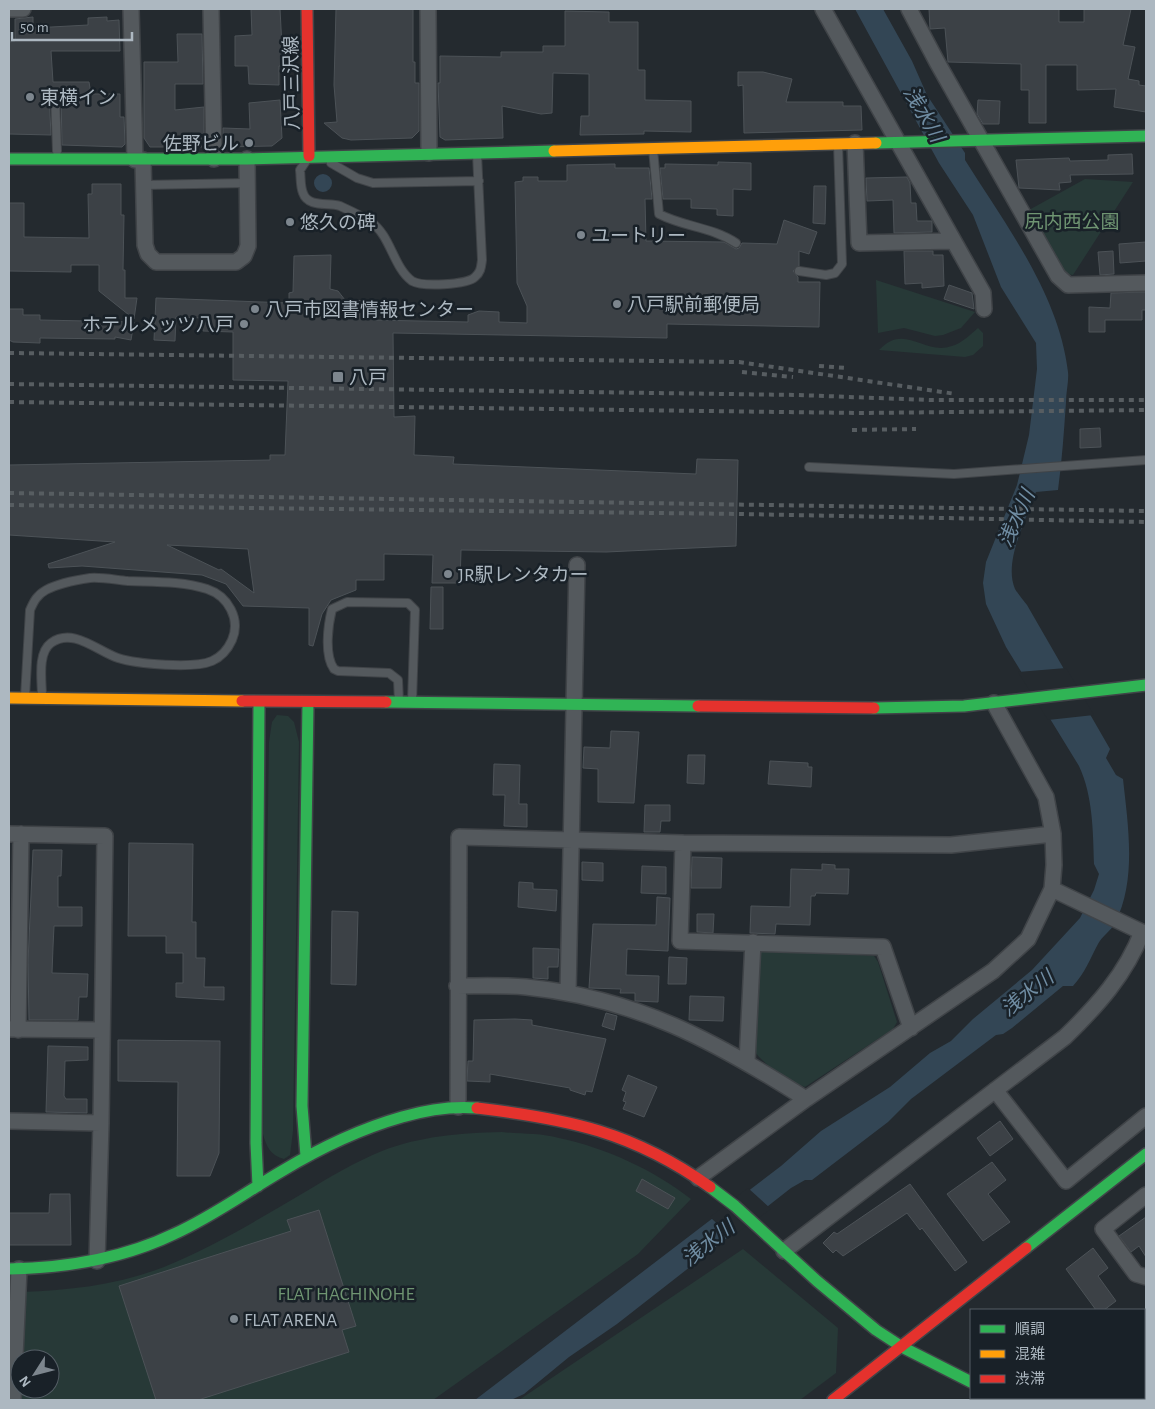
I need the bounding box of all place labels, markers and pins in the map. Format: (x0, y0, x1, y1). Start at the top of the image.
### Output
place label: 東横イン (40, 88, 116, 108)
marker: 東横イン (24, 91, 36, 103)
place label: 佐野ビル (163, 134, 239, 154)
marker: 佐野ビル (243, 137, 255, 149)
place label: 悠久の碑 (300, 212, 376, 233)
marker: 悠久の碑 (284, 216, 296, 228)
place label: ユートリー (591, 227, 686, 246)
marker: ユートリー (575, 229, 587, 241)
place label: 八戸駅前郵便局 (627, 294, 760, 315)
marker: 八戸駅前郵便局 (611, 298, 623, 310)
place label: 八戸市図書情報センター (265, 299, 474, 320)
marker: 八戸市図書情報センター (249, 303, 261, 315)
place label: ホテルメッツ八戸 (82, 316, 234, 335)
marker: ホテルメッツ八戸 (238, 318, 250, 330)
place label: 八戸 (349, 369, 387, 388)
marker: 八戸 (331, 370, 345, 384)
place label: JR駅レンタカー (458, 565, 588, 585)
marker: JR駅レンタカー (442, 568, 454, 580)
place label: FLAT ARENA (244, 1311, 337, 1330)
marker: FLAT ARENA (228, 1313, 240, 1325)

